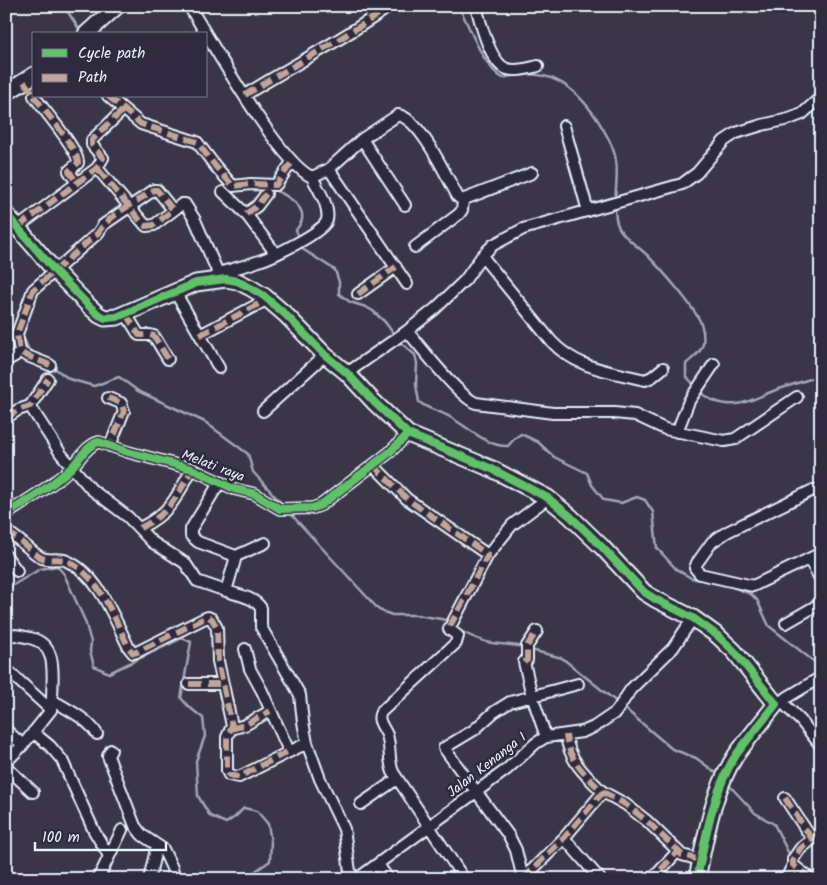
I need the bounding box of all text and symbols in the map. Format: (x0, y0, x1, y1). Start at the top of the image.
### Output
legend (32, 32, 208, 98)
text: Cycle path (78, 42, 145, 66)
text: Path (78, 66, 107, 90)
street label: Melati raya (178, 444, 248, 488)
street label: Jalan Kenanga I (443, 727, 531, 803)
scale bar (35, 820, 166, 852)
text: 100 m (42, 826, 80, 850)

